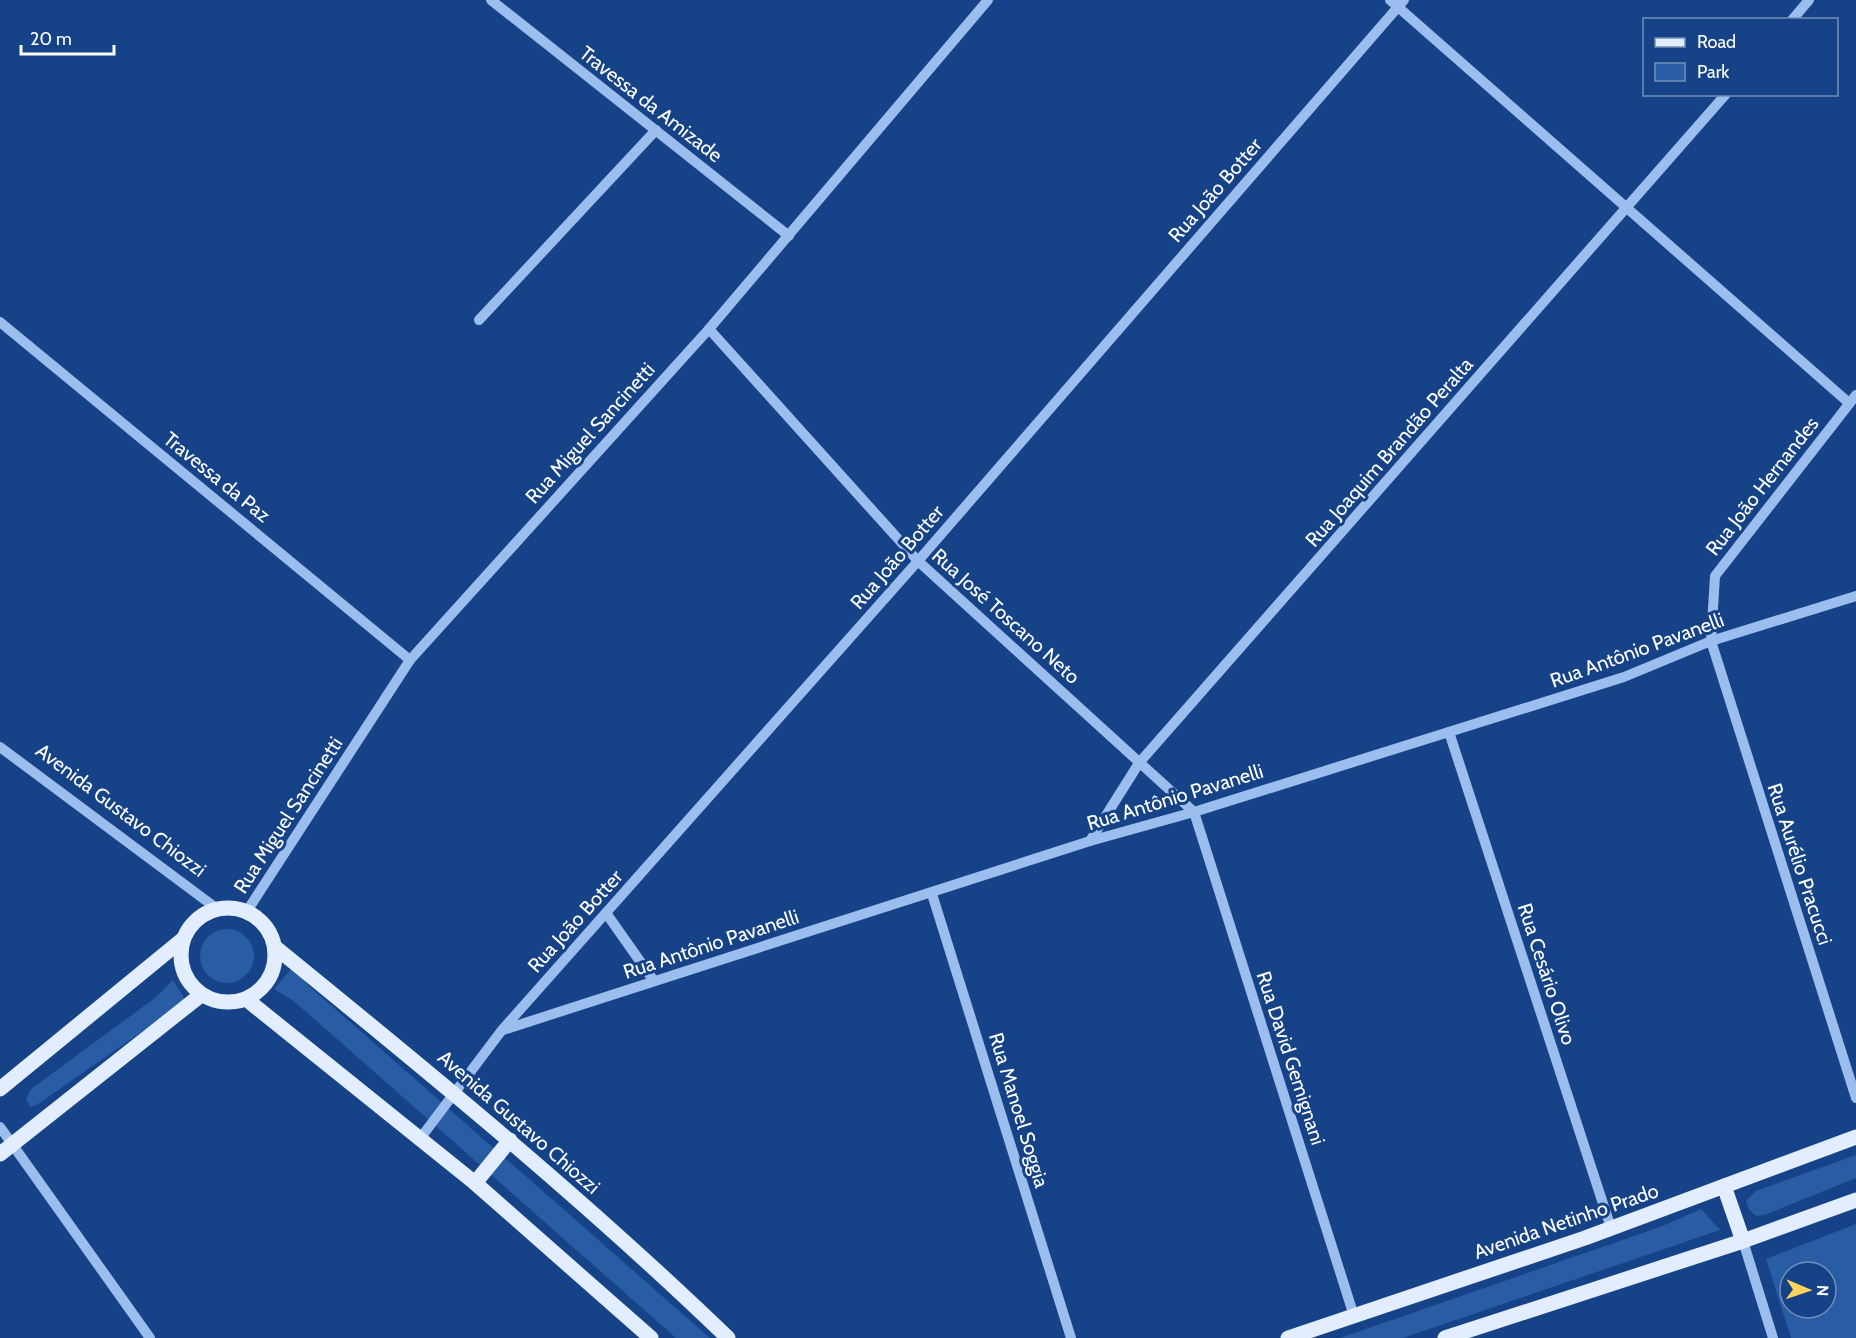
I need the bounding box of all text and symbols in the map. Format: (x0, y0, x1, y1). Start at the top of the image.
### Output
scale bar (21, 18, 114, 56)
legend (1643, 18, 1838, 96)
text: 20 m (30, 28, 72, 50)
text: Road (1697, 31, 1736, 53)
street label: Travessa da Amizade (575, 41, 727, 167)
text: Park (1697, 61, 1730, 83)
street label: Rua João Botter (1163, 133, 1267, 247)
street label: Rua Joaquim Brandão Peralta (1300, 352, 1478, 552)
street label: Rua Miguel Sancinetti (520, 358, 660, 508)
street label: Rua João Hernandes (1700, 412, 1824, 560)
street label: Travessa da Paz (159, 427, 275, 527)
street label: Rua João Botter (845, 500, 949, 614)
street label: Rua José Toscano Neto (927, 543, 1085, 689)
street label: Rua Antônio Pavanelli (1547, 607, 1727, 693)
street label: Rua Miguel Sancinetti (229, 732, 347, 898)
street label: Avenida Gustavo Chiozzi (31, 738, 211, 882)
street label: Rua Antônio Pavanelli (1084, 759, 1266, 835)
street label: Rua Aurélio Pracucci (1763, 780, 1837, 948)
street label: Rua João Botter (523, 864, 628, 977)
street label: Rua Cesário Olivo (1513, 900, 1581, 1048)
street label: Rua Antônio Pavanelli (620, 904, 802, 984)
street label: Rua David Gemignani (1252, 968, 1330, 1148)
street label: Rua Manoel Soggia (984, 1030, 1054, 1191)
street label: Avenida Gustavo Chiozzi (433, 1045, 605, 1199)
street label: Avenida Netinho Prado (1470, 1178, 1662, 1264)
north arrow (1778, 1260, 1838, 1320)
text: N (1813, 1285, 1832, 1296)

